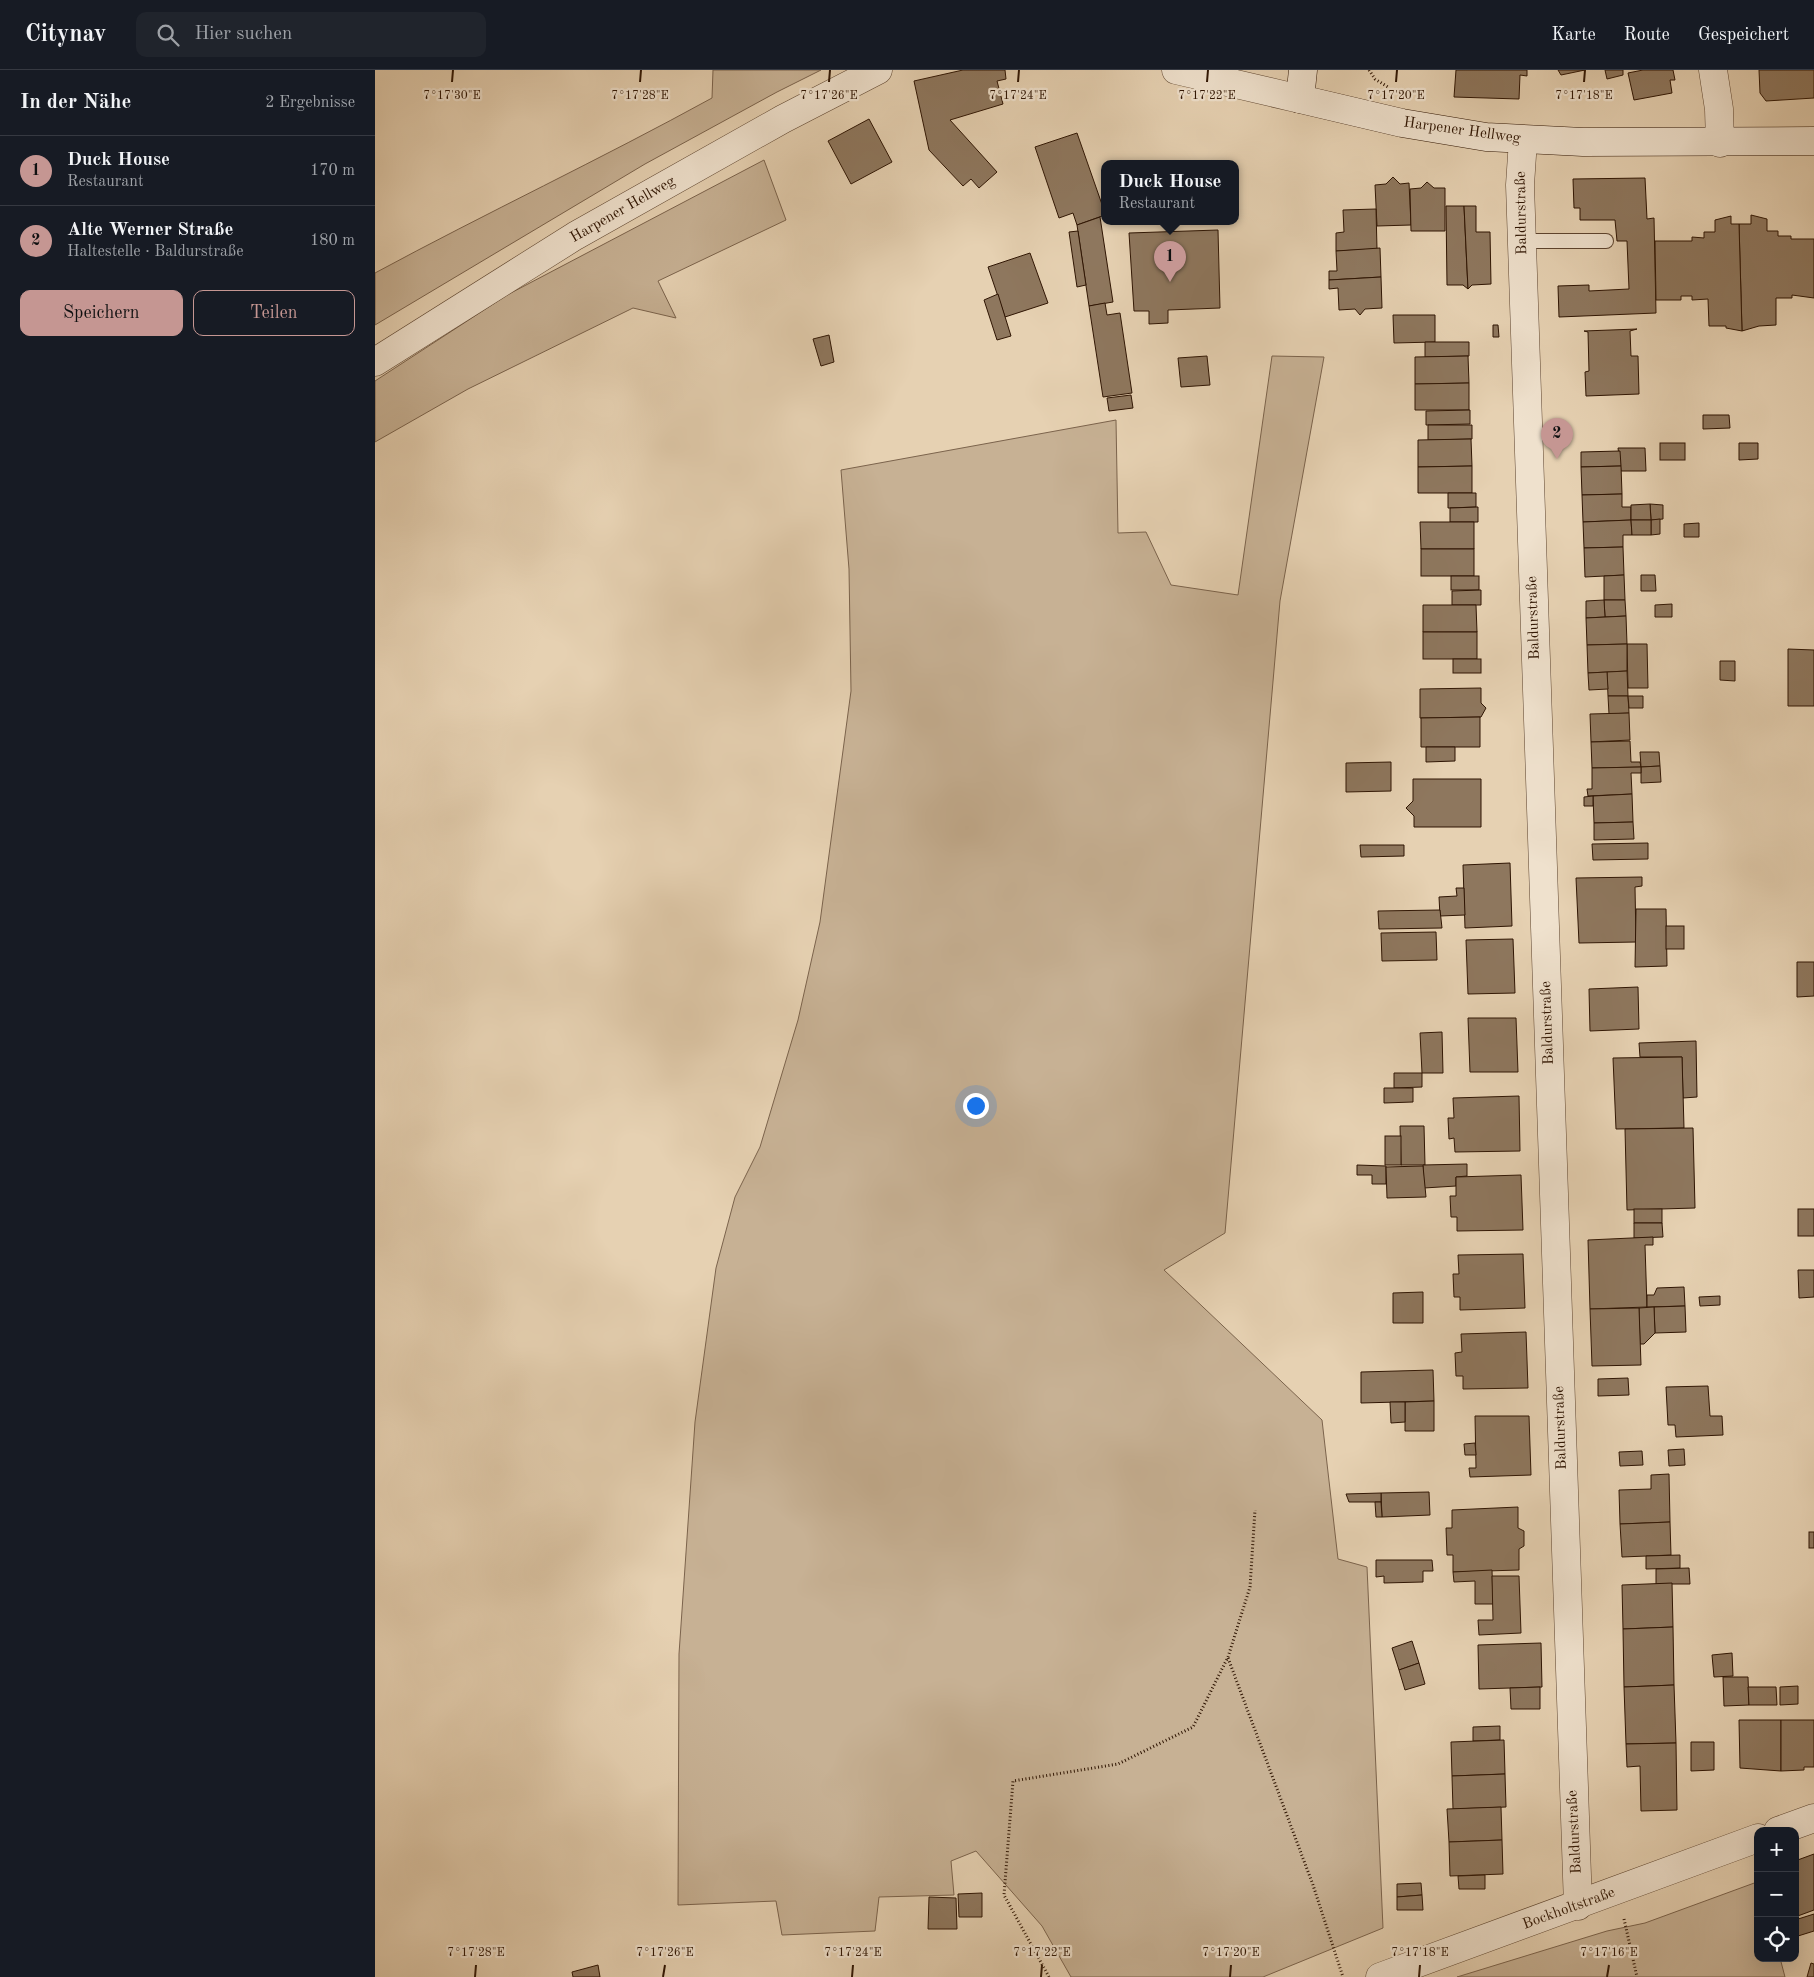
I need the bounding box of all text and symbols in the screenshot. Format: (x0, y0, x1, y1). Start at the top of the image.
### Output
search box (136, 12, 486, 57)
icon: search (154, 21, 182, 49)
text: Citynav (25, 23, 106, 47)
text: Hier suchen (194, 25, 292, 44)
text: Karte (1551, 26, 1596, 44)
text: Route (1624, 26, 1670, 44)
text: Gespeichert (1698, 26, 1789, 44)
text: 7°17'30"E (423, 90, 481, 102)
text: 7°17'28"E (611, 90, 669, 102)
text: 7°17'26"E (800, 90, 858, 102)
text: 7°17'24"E (989, 90, 1047, 102)
text: 7°17'22"E (1178, 90, 1236, 102)
text: 7°17'20"E (1367, 90, 1425, 102)
text: 7°17'18"E (1555, 90, 1613, 102)
text: In der Nähe (20, 92, 131, 113)
text: 2 Ergebnisse (265, 95, 355, 111)
street label: Harpener Hellweg (1402, 115, 1522, 147)
text: Duck House (67, 151, 170, 170)
popup (1101, 160, 1239, 225)
text: 1 (31, 163, 41, 179)
text: 170 m (310, 163, 355, 179)
street label: Baldurstraße (1514, 171, 1530, 255)
text: Duck House (1118, 173, 1222, 192)
text: Restaurant (67, 174, 144, 190)
street label: Harpener Hellweg (568, 174, 678, 246)
text: Restaurant (1118, 196, 1195, 212)
text: Alte Werner Straße (67, 221, 233, 240)
text: 2 (31, 233, 41, 249)
text: 180 m (310, 233, 355, 249)
pin: 1 (1154, 241, 1186, 282)
text: Haltestelle · Baldurstraße (67, 244, 244, 260)
button: Speichern (20, 290, 183, 336)
button: Teilen (193, 290, 355, 336)
pin: 2 (1541, 418, 1573, 459)
street label: Baldurstraße (1525, 576, 1543, 660)
street label: Baldurstraße (1539, 981, 1557, 1065)
your location (963, 1093, 989, 1119)
street label: Baldurstraße (1552, 1386, 1570, 1470)
street label: Baldurstraße (1565, 1790, 1585, 1874)
map controls (1754, 1827, 1799, 1962)
button: + (1754, 1827, 1799, 1872)
button: − (1754, 1872, 1799, 1917)
street label: Bockholtstraße (1521, 1885, 1617, 1933)
button: locate (1754, 1917, 1799, 1962)
text: 7°17'28"E (447, 1947, 505, 1959)
text: 7°17'26"E (636, 1947, 694, 1959)
text: 7°17'24"E (824, 1947, 882, 1959)
text: 7°17'22"E (1013, 1947, 1071, 1959)
text: 7°17'20"E (1202, 1947, 1260, 1959)
text: 7°17'18"E (1391, 1947, 1449, 1959)
text: 7°17'16"E (1580, 1947, 1638, 1959)

